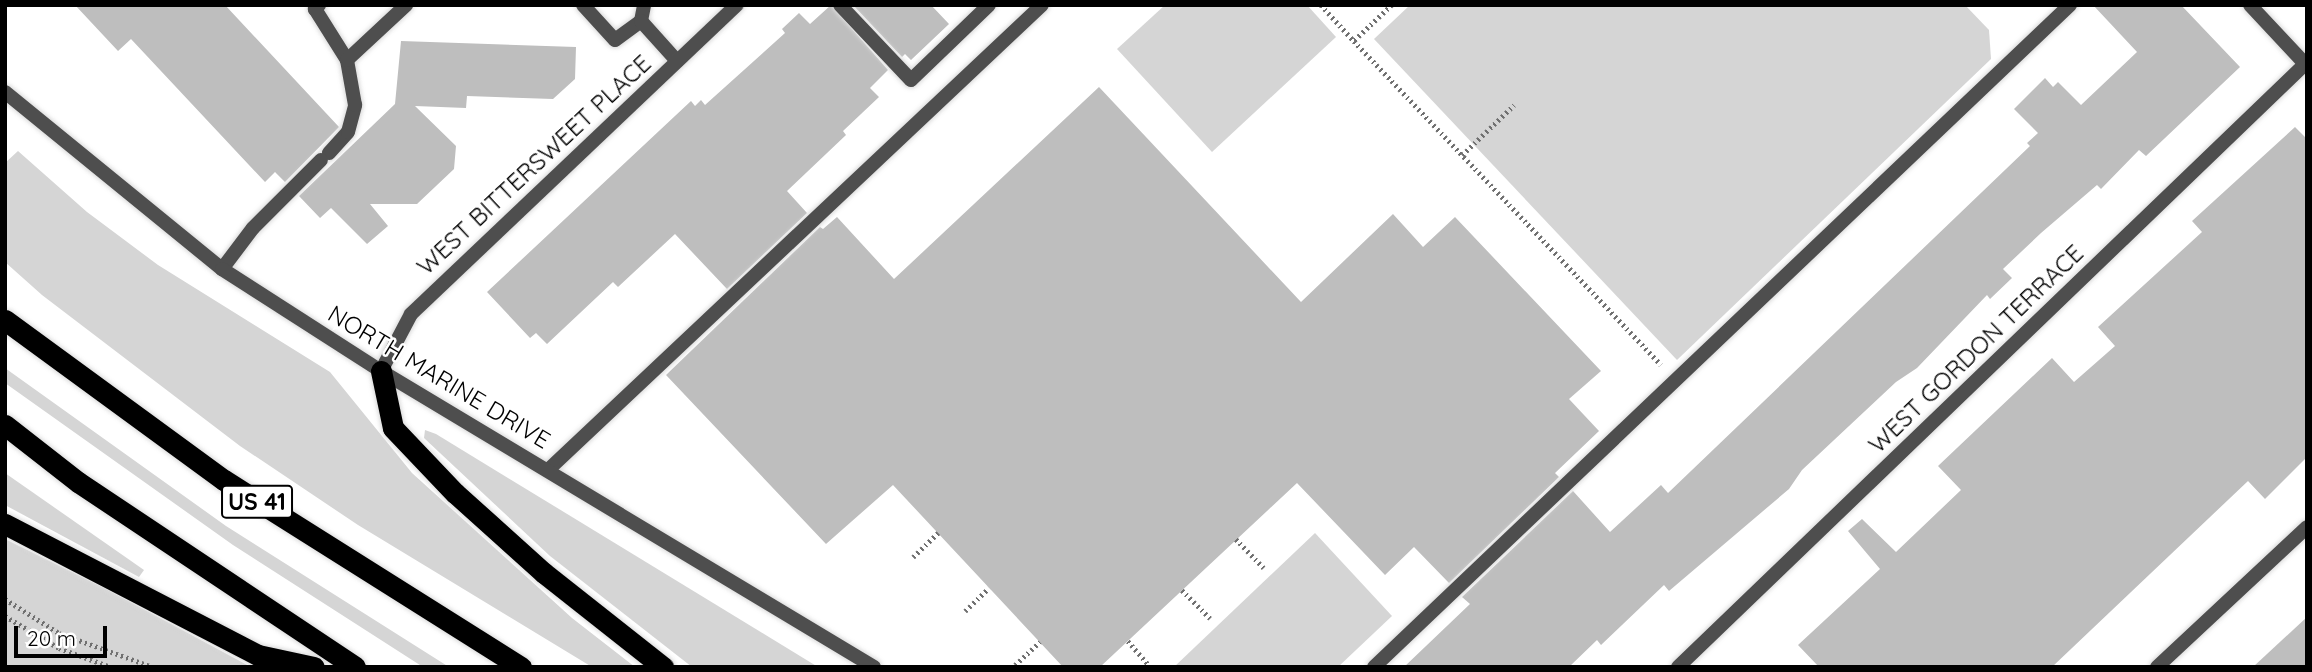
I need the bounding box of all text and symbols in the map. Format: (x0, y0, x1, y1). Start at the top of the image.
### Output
street label: WEST BITTERSWEET PLACE (411, 49, 657, 281)
street label: WEST GORDON TERRACE (1863, 239, 2089, 459)
street label: NORTH MARINE DRIVE (323, 299, 555, 455)
road number: US 41 (220, 482, 294, 522)
scale bar (18, 612, 110, 656)
text: 20 m (27, 625, 76, 651)

